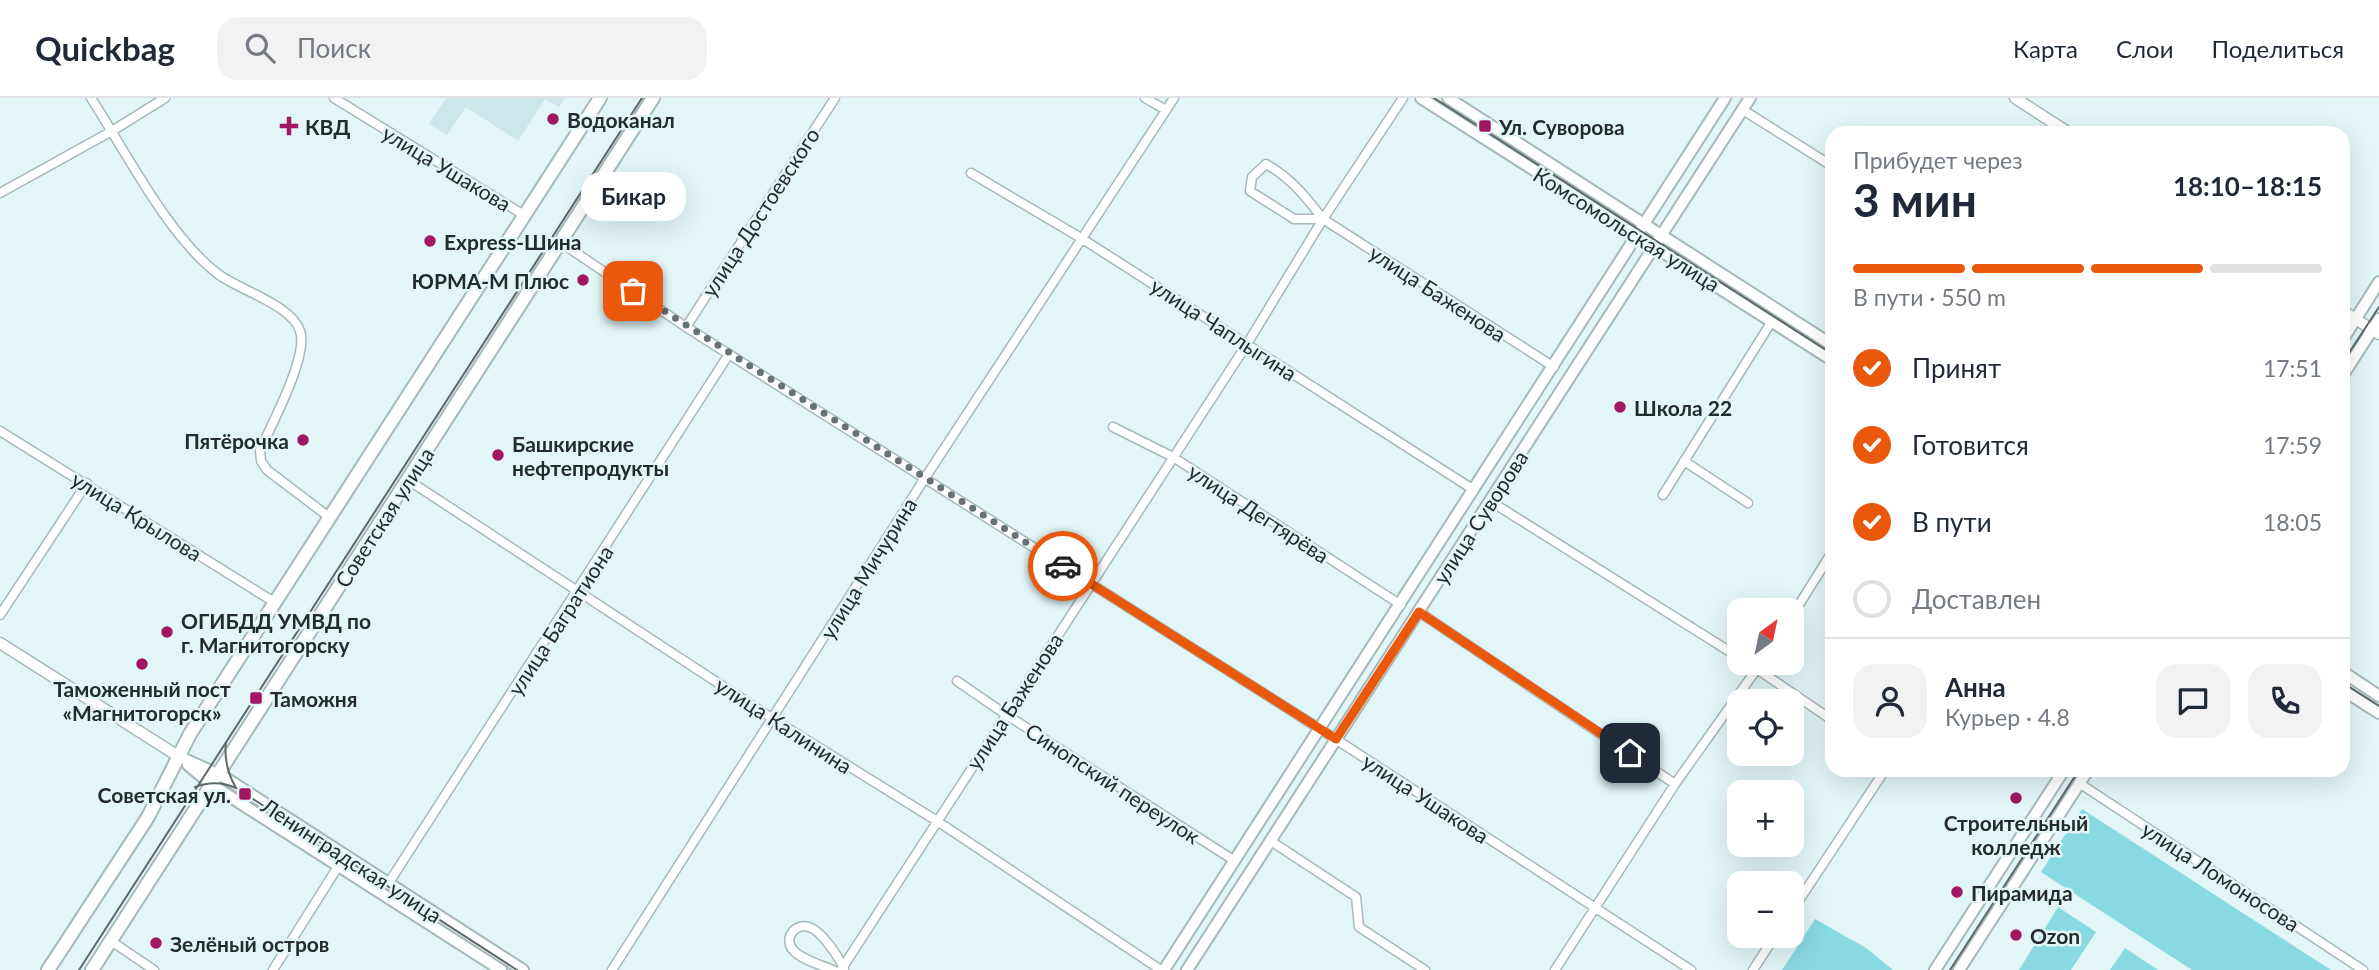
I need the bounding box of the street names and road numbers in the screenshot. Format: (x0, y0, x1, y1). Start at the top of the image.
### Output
street label: улица Ушакова (378, 120, 516, 216)
street label: улица Достоевского (696, 123, 824, 301)
street label: Комсомольская улица (1529, 161, 1725, 297)
street label: улица Баженова (1365, 240, 1511, 346)
street label: улица Чаплыгина (1146, 272, 1302, 386)
street label: Советская улица (329, 442, 439, 592)
street label: улица Суворова (1428, 446, 1532, 588)
street label: улица Дегтярёва (1184, 458, 1334, 568)
street label: улица Крылова (67, 466, 207, 566)
street label: улица Мичурина (814, 493, 922, 643)
street label: улица Багратиона (502, 540, 618, 700)
street label: улица Баженова (961, 628, 1067, 774)
street label: улица Калинина (711, 672, 857, 778)
street label: Синопский переулок (1021, 717, 1205, 849)
street label: улица Ушакова (1358, 748, 1494, 848)
street label: Ленинградская улица (256, 792, 447, 928)
street label: улица Ломоносова (2138, 816, 2304, 936)

